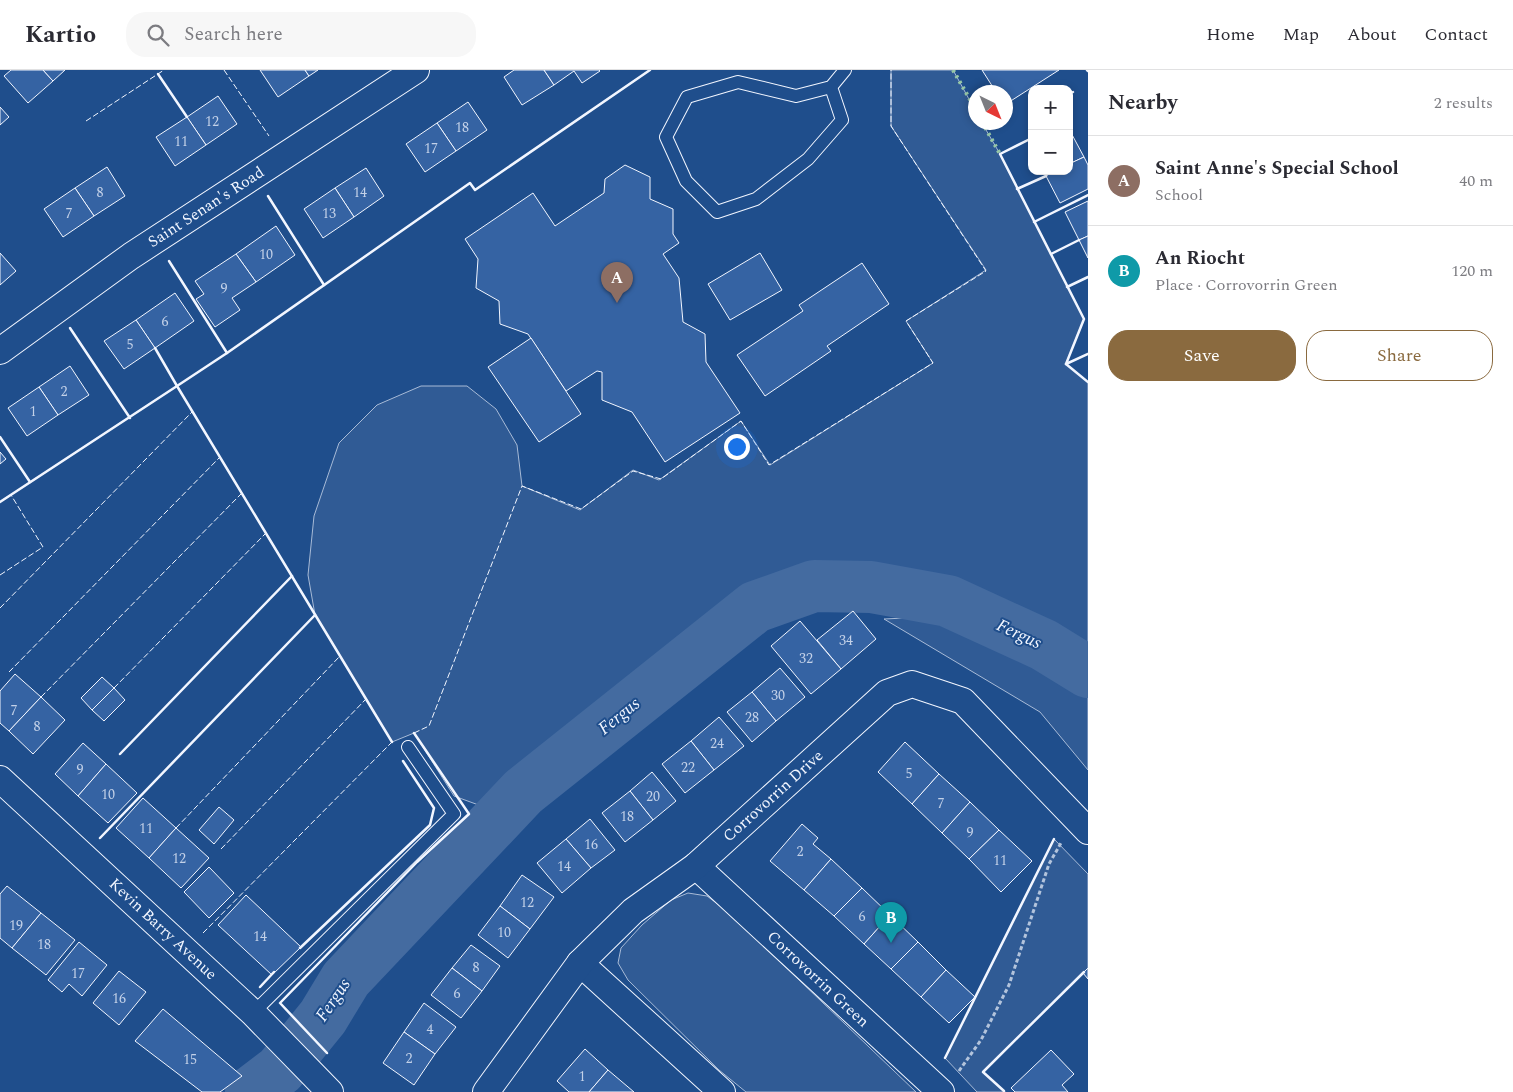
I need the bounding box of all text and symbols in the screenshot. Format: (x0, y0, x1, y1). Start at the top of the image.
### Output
search box (126, 12, 476, 57)
text: Kartio (25, 17, 96, 53)
text: Search here (184, 20, 283, 49)
icon: search (144, 21, 172, 49)
text: Home (1206, 21, 1255, 48)
text: Map (1283, 21, 1319, 48)
text: About (1347, 21, 1397, 48)
text: Contact (1425, 21, 1488, 48)
north arrow (968, 85, 1013, 130)
map controls (1028, 85, 1073, 175)
button: + (1028, 85, 1073, 130)
text: Nearby (1108, 87, 1178, 119)
text: 2 results (1434, 91, 1493, 115)
house number: 12 (205, 111, 219, 132)
house number: 18 (455, 117, 469, 138)
button: − (1028, 130, 1073, 175)
house number: 11 (174, 131, 188, 152)
house number: 17 (424, 138, 438, 159)
text: Saint Anne's Special School (1155, 154, 1399, 183)
street label: Saint Senan's Road (143, 160, 269, 254)
text: A (1118, 169, 1130, 193)
text: 40 m (1459, 169, 1493, 193)
house number: 8 (97, 182, 104, 203)
house number: 14 (353, 182, 367, 203)
text: School (1155, 183, 1203, 207)
house number: 7 (66, 203, 73, 224)
house number: 13 (322, 203, 336, 224)
house number: 10 (259, 244, 273, 265)
text: An Riocht (1155, 244, 1245, 273)
text: B (1118, 259, 1130, 283)
text: 120 m (1451, 259, 1493, 283)
pin: A (601, 262, 633, 303)
text: Place · Corrovorrin Green (1155, 273, 1338, 297)
house number: 9 (221, 278, 228, 299)
house number: 6 (162, 311, 169, 332)
button: Save (1108, 330, 1296, 381)
button: Share (1306, 330, 1493, 381)
house number: 5 (127, 334, 134, 355)
house number: 2 (61, 381, 68, 402)
house number: 1 (30, 401, 37, 422)
your location (724, 434, 750, 460)
water label: Fergus (992, 612, 1047, 657)
house number: 34 (839, 630, 853, 651)
house number: 32 (799, 648, 813, 669)
house number: 30 (771, 685, 785, 706)
water label: Fergus (592, 690, 646, 741)
house number: 7 (11, 700, 18, 721)
house number: 28 (745, 707, 759, 728)
house number: 8 (34, 716, 41, 737)
house number: 24 (710, 733, 724, 754)
street label: Corrovorrin Drive (717, 744, 829, 848)
house number: 22 (681, 757, 695, 778)
house number: 9 (77, 759, 84, 780)
house number: 5 (906, 763, 913, 784)
house number: 10 (101, 784, 115, 805)
house number: 20 (646, 786, 660, 807)
house number: 7 (938, 793, 945, 814)
house number: 18 (620, 806, 634, 827)
house number: 11 (139, 818, 153, 839)
house number: 9 (967, 822, 974, 843)
house number: 16 (584, 834, 598, 855)
house number: 2 (797, 841, 804, 862)
house number: 12 (172, 848, 186, 869)
house number: 11 (993, 850, 1007, 871)
house number: 14 (557, 856, 571, 877)
street label: Kevin Barry Avenue (103, 872, 223, 986)
house number: 12 (520, 892, 534, 913)
pin: B (875, 902, 907, 943)
house number: 6 (859, 906, 866, 927)
house number: 19 (9, 915, 23, 936)
house number: 10 (497, 922, 511, 943)
street label: Corrovorrin Green (761, 925, 875, 1033)
house number: 14 (253, 926, 267, 947)
house number: 18 (37, 934, 51, 955)
house number: 8 (473, 957, 480, 978)
house number: 17 (71, 963, 85, 984)
water label: Fergus (309, 972, 358, 1027)
house number: 6 (454, 983, 461, 1004)
house number: 16 (112, 988, 126, 1009)
house number: 4 (427, 1019, 434, 1040)
house number: 2 (406, 1048, 413, 1069)
house number: 15 (183, 1049, 197, 1070)
house number: 1 (579, 1066, 586, 1087)

